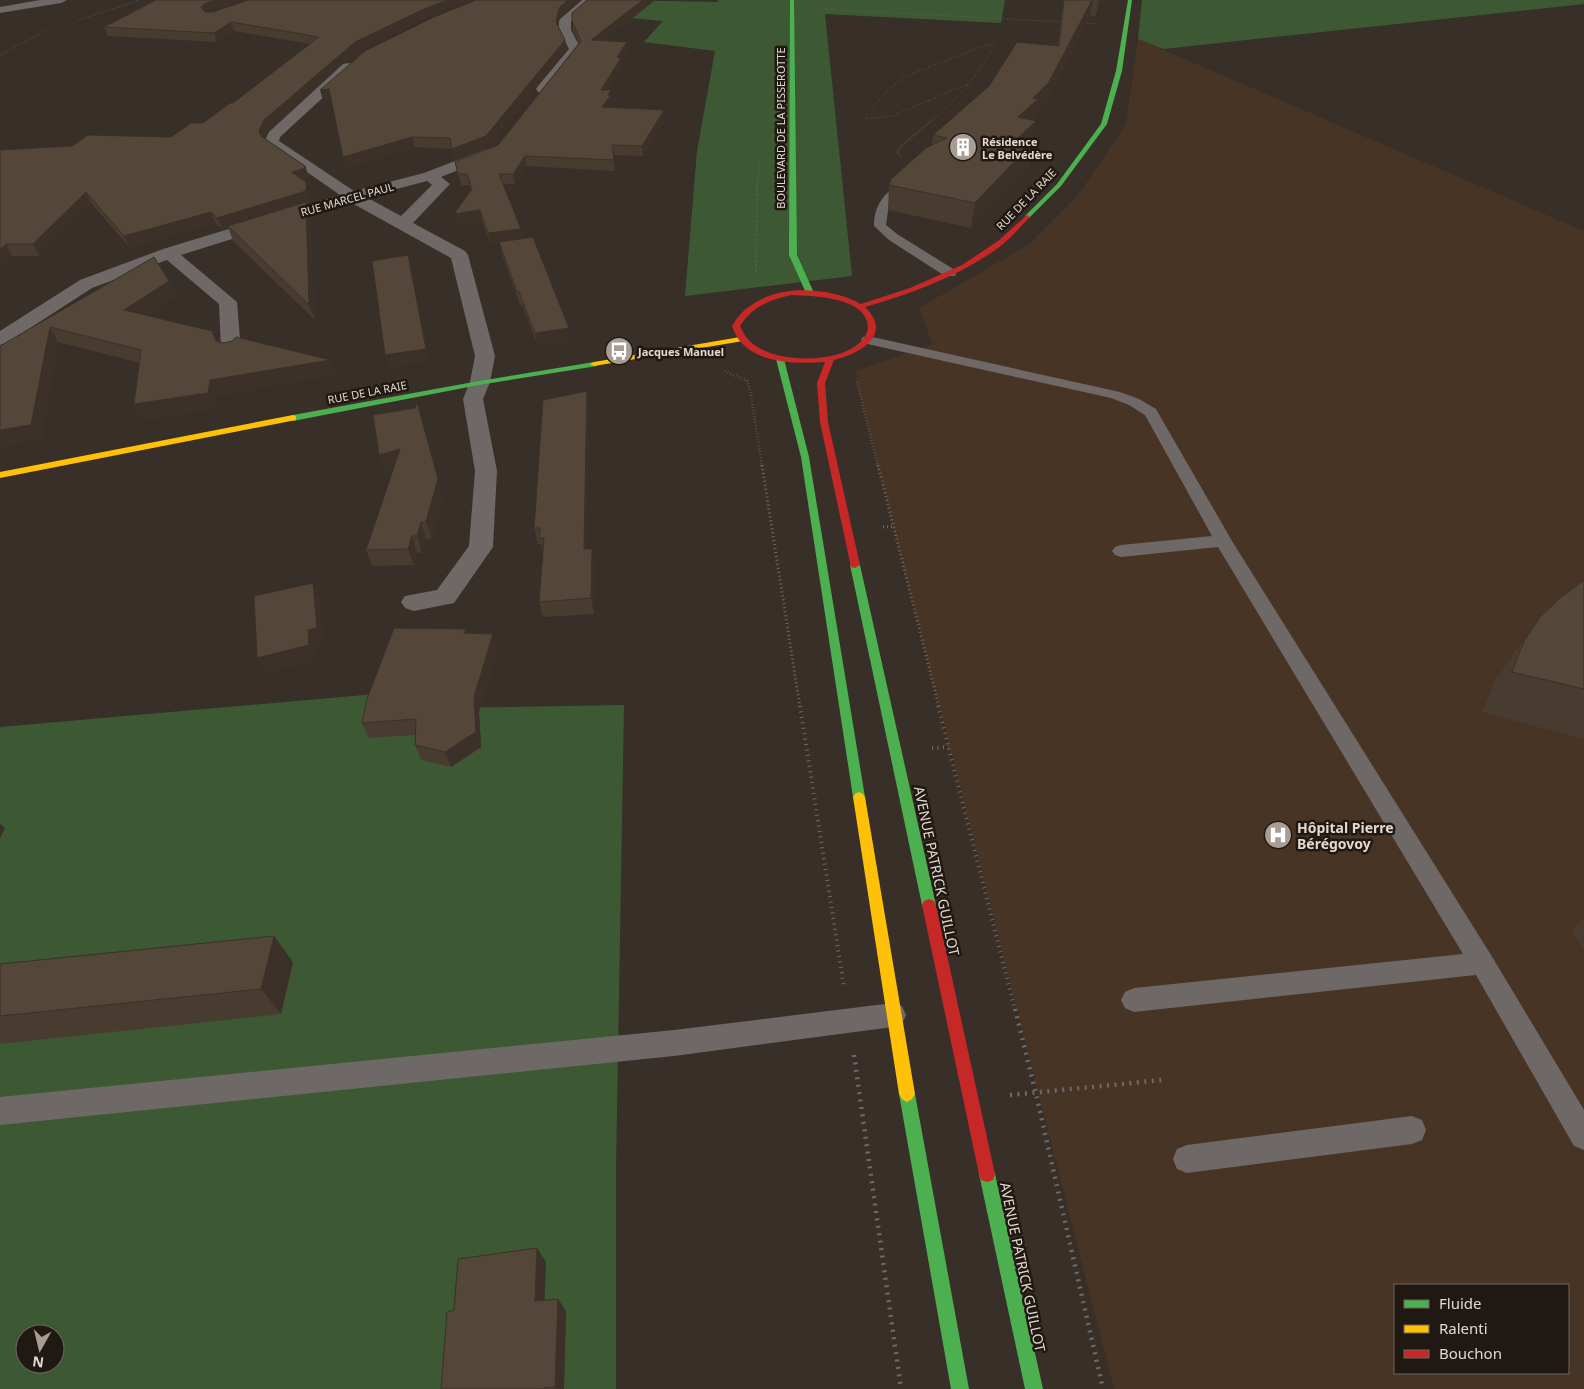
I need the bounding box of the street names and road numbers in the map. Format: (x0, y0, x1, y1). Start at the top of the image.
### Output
street label: BOULEVARD DE LA PISSEROTTE (773, 47, 788, 209)
street label: RUE DE LA RAIE (993, 165, 1059, 233)
street label: RUE MARCEL PAUL (299, 178, 396, 219)
street label: RUE DE LA RAIE (326, 377, 408, 407)
street label: AVENUE PATRICK GUILLOT (910, 784, 964, 958)
street label: AVENUE PATRICK GUILLOT (996, 1180, 1050, 1354)

